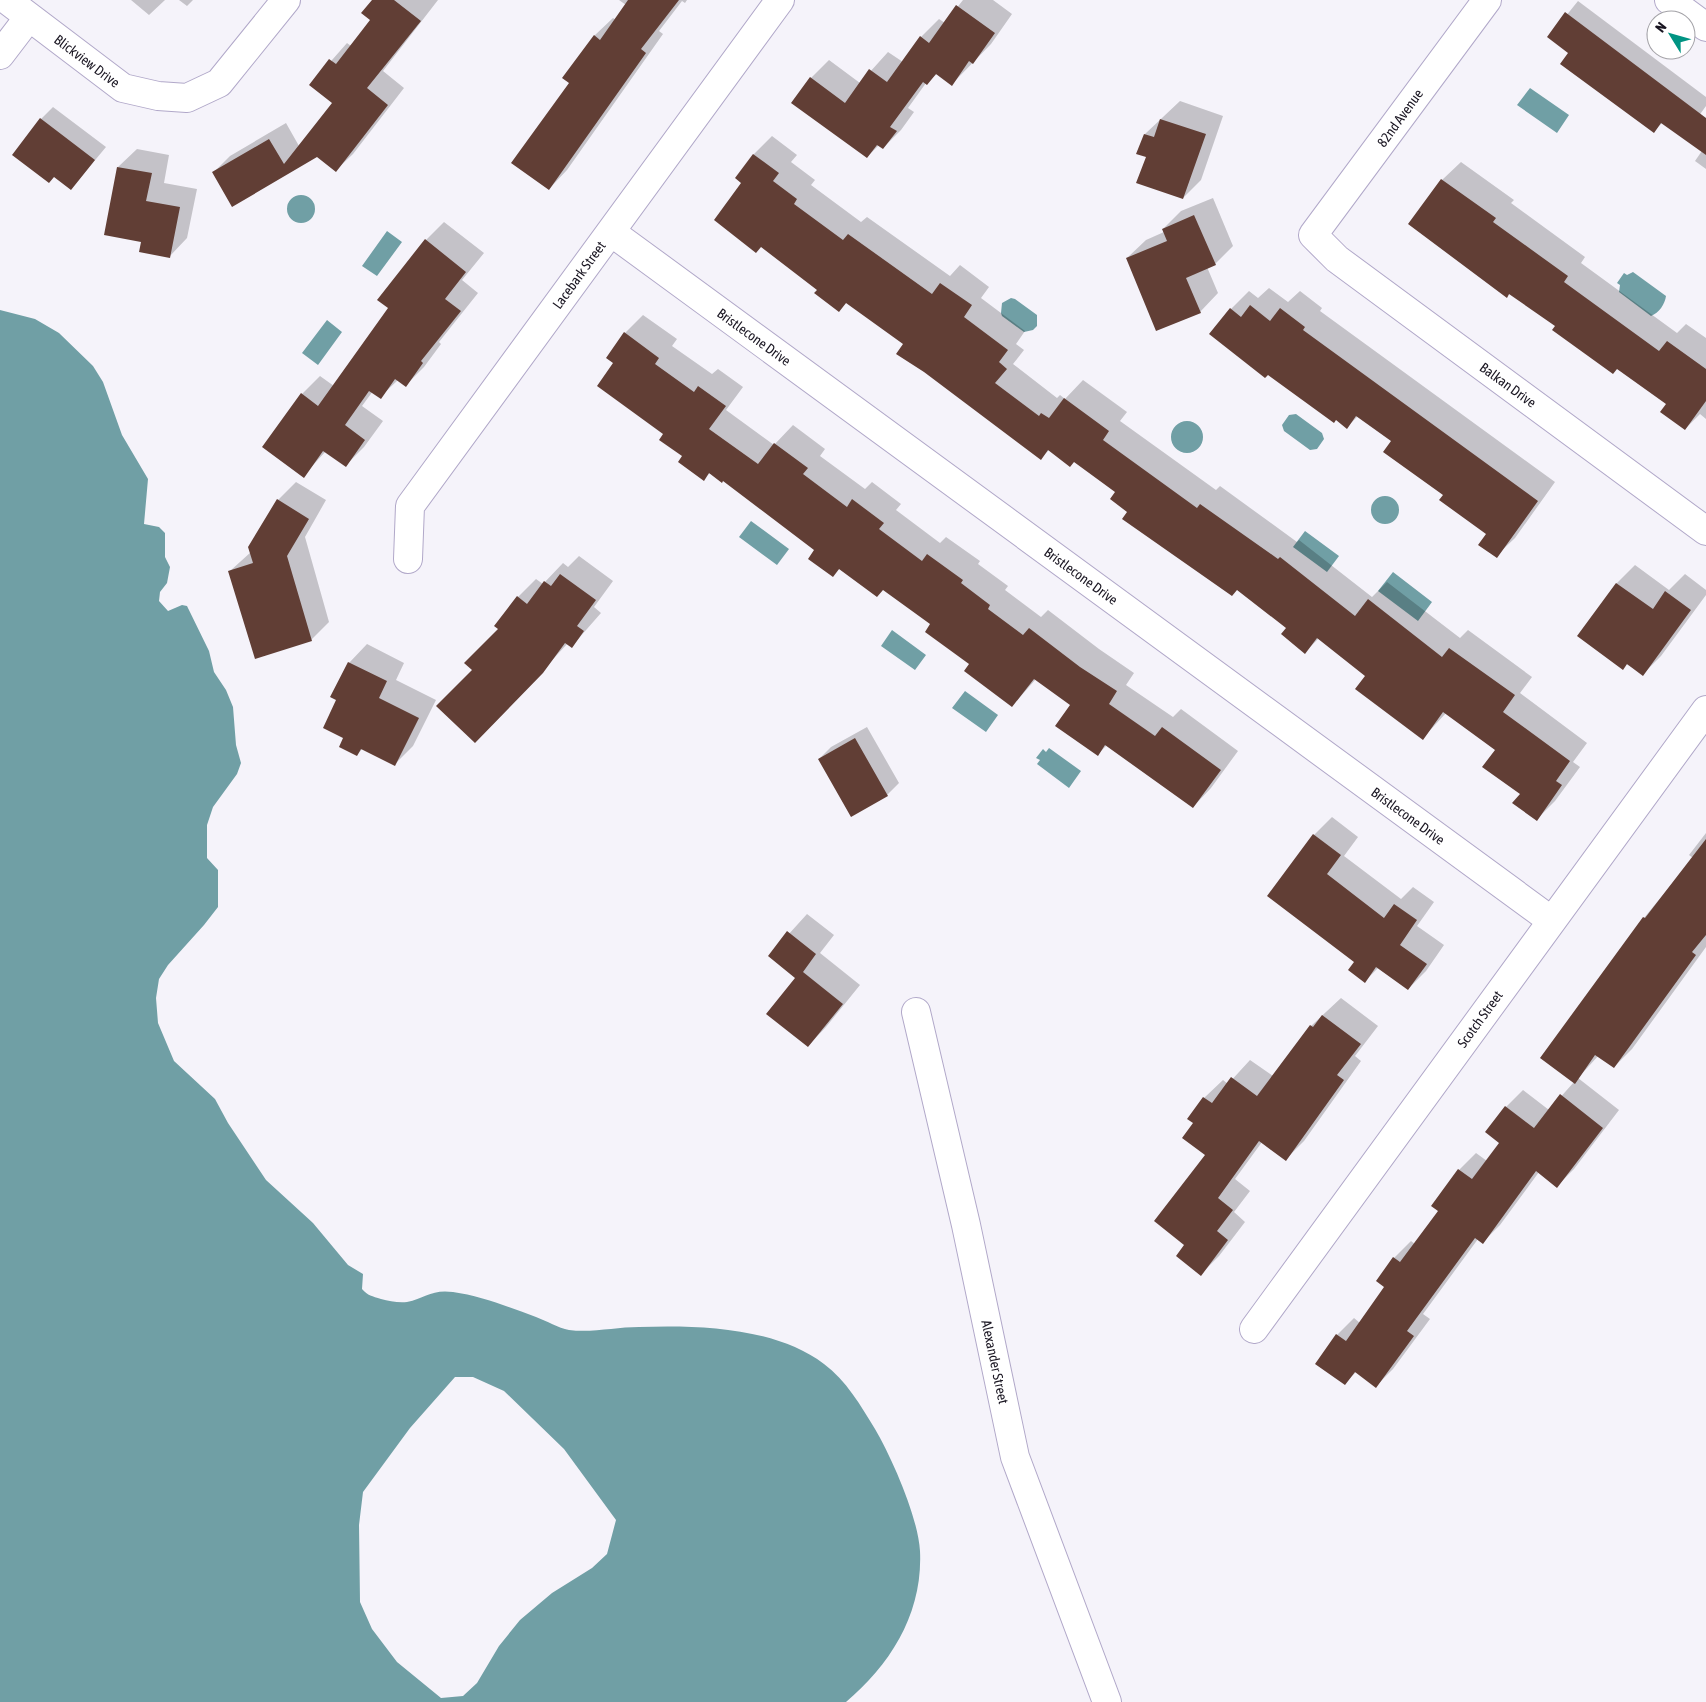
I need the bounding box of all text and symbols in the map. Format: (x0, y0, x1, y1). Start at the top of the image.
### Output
north arrow (1646, 10, 1696, 60)
text: N (1652, 19, 1669, 35)
street label: Blickview Drive (51, 31, 123, 91)
street label: 82nd Avenue (1374, 86, 1426, 150)
street label: Lacebark Street (549, 238, 609, 312)
street label: Bristlecone Drive (714, 305, 794, 369)
street label: Balkan Drive (1477, 359, 1539, 411)
street label: Bristlecone Drive (1041, 544, 1121, 608)
street label: Bristlecone Drive (1368, 784, 1448, 848)
street label: Scotch Street (1454, 988, 1506, 1050)
street label: Alexander Street (978, 1319, 1012, 1405)

